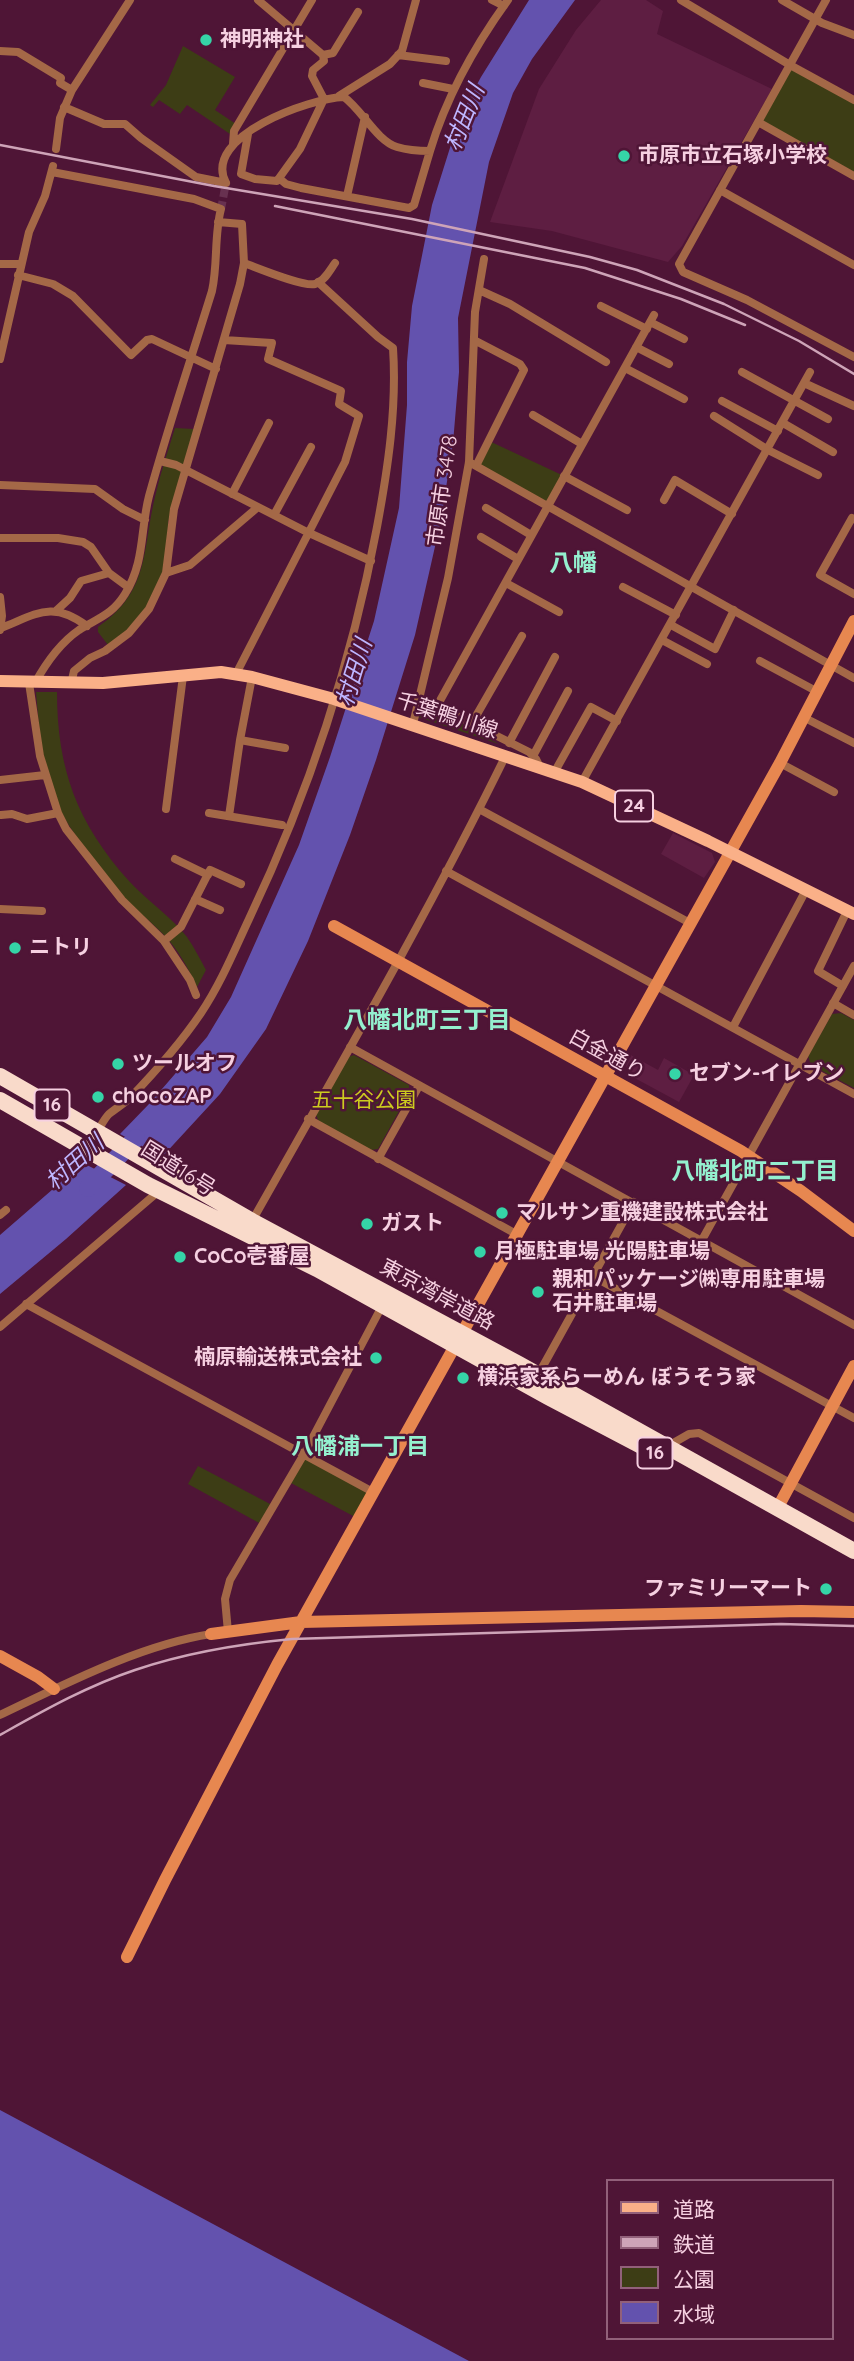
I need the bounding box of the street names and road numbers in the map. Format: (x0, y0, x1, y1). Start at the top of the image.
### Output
street label: 市原市 3478 (423, 434, 463, 548)
street label: 千葉鴨川線 (393, 688, 501, 744)
road number: 24 (615, 790, 653, 821)
street label: 白金通り (564, 1024, 650, 1086)
road number: 16 (34, 1090, 70, 1120)
street label: 国道16号 (137, 1137, 219, 1201)
street label: 東京湾岸道路 (375, 1254, 499, 1336)
road number: 16 (638, 1438, 672, 1469)

